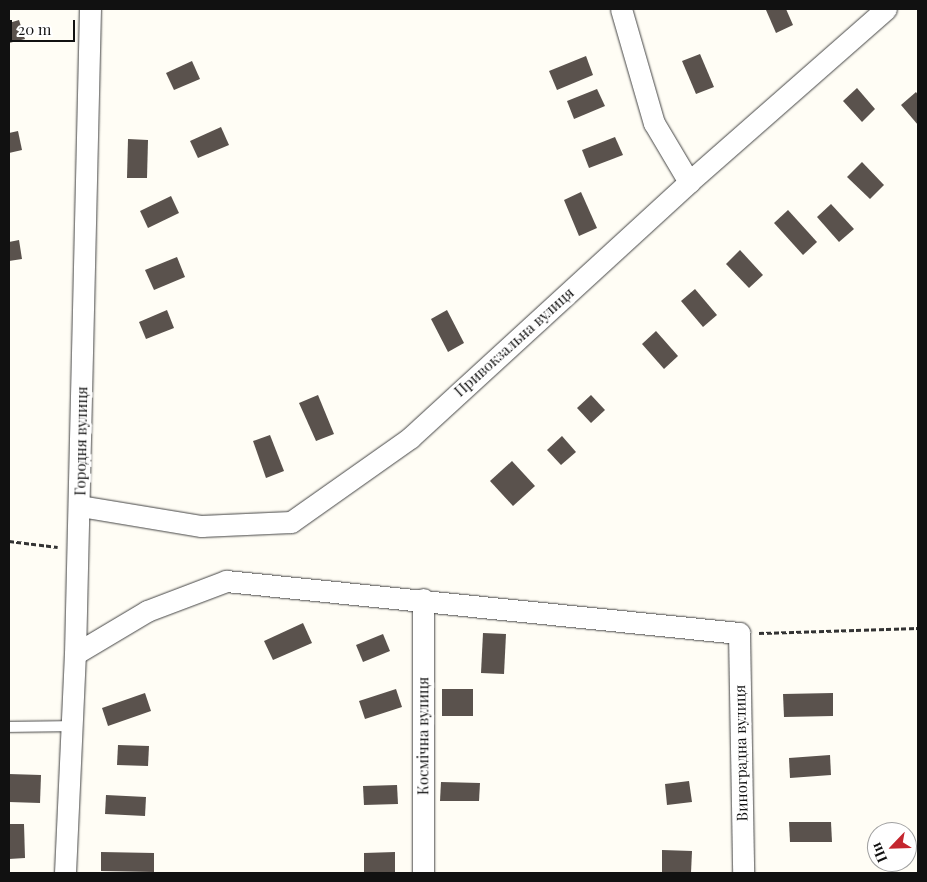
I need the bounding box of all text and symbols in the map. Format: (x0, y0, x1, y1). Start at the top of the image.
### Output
scale bar (12, 10, 78, 42)
text: 20 m (18, 19, 51, 39)
street label: Привокзальна вулиця (451, 284, 577, 400)
street label: Городня вулиця (71, 386, 91, 496)
street label: Космічна вулиця (414, 677, 432, 795)
street label: Виноградна вулиця (731, 685, 751, 821)
north arrow (867, 822, 917, 872)
text: Пн (866, 840, 892, 866)

